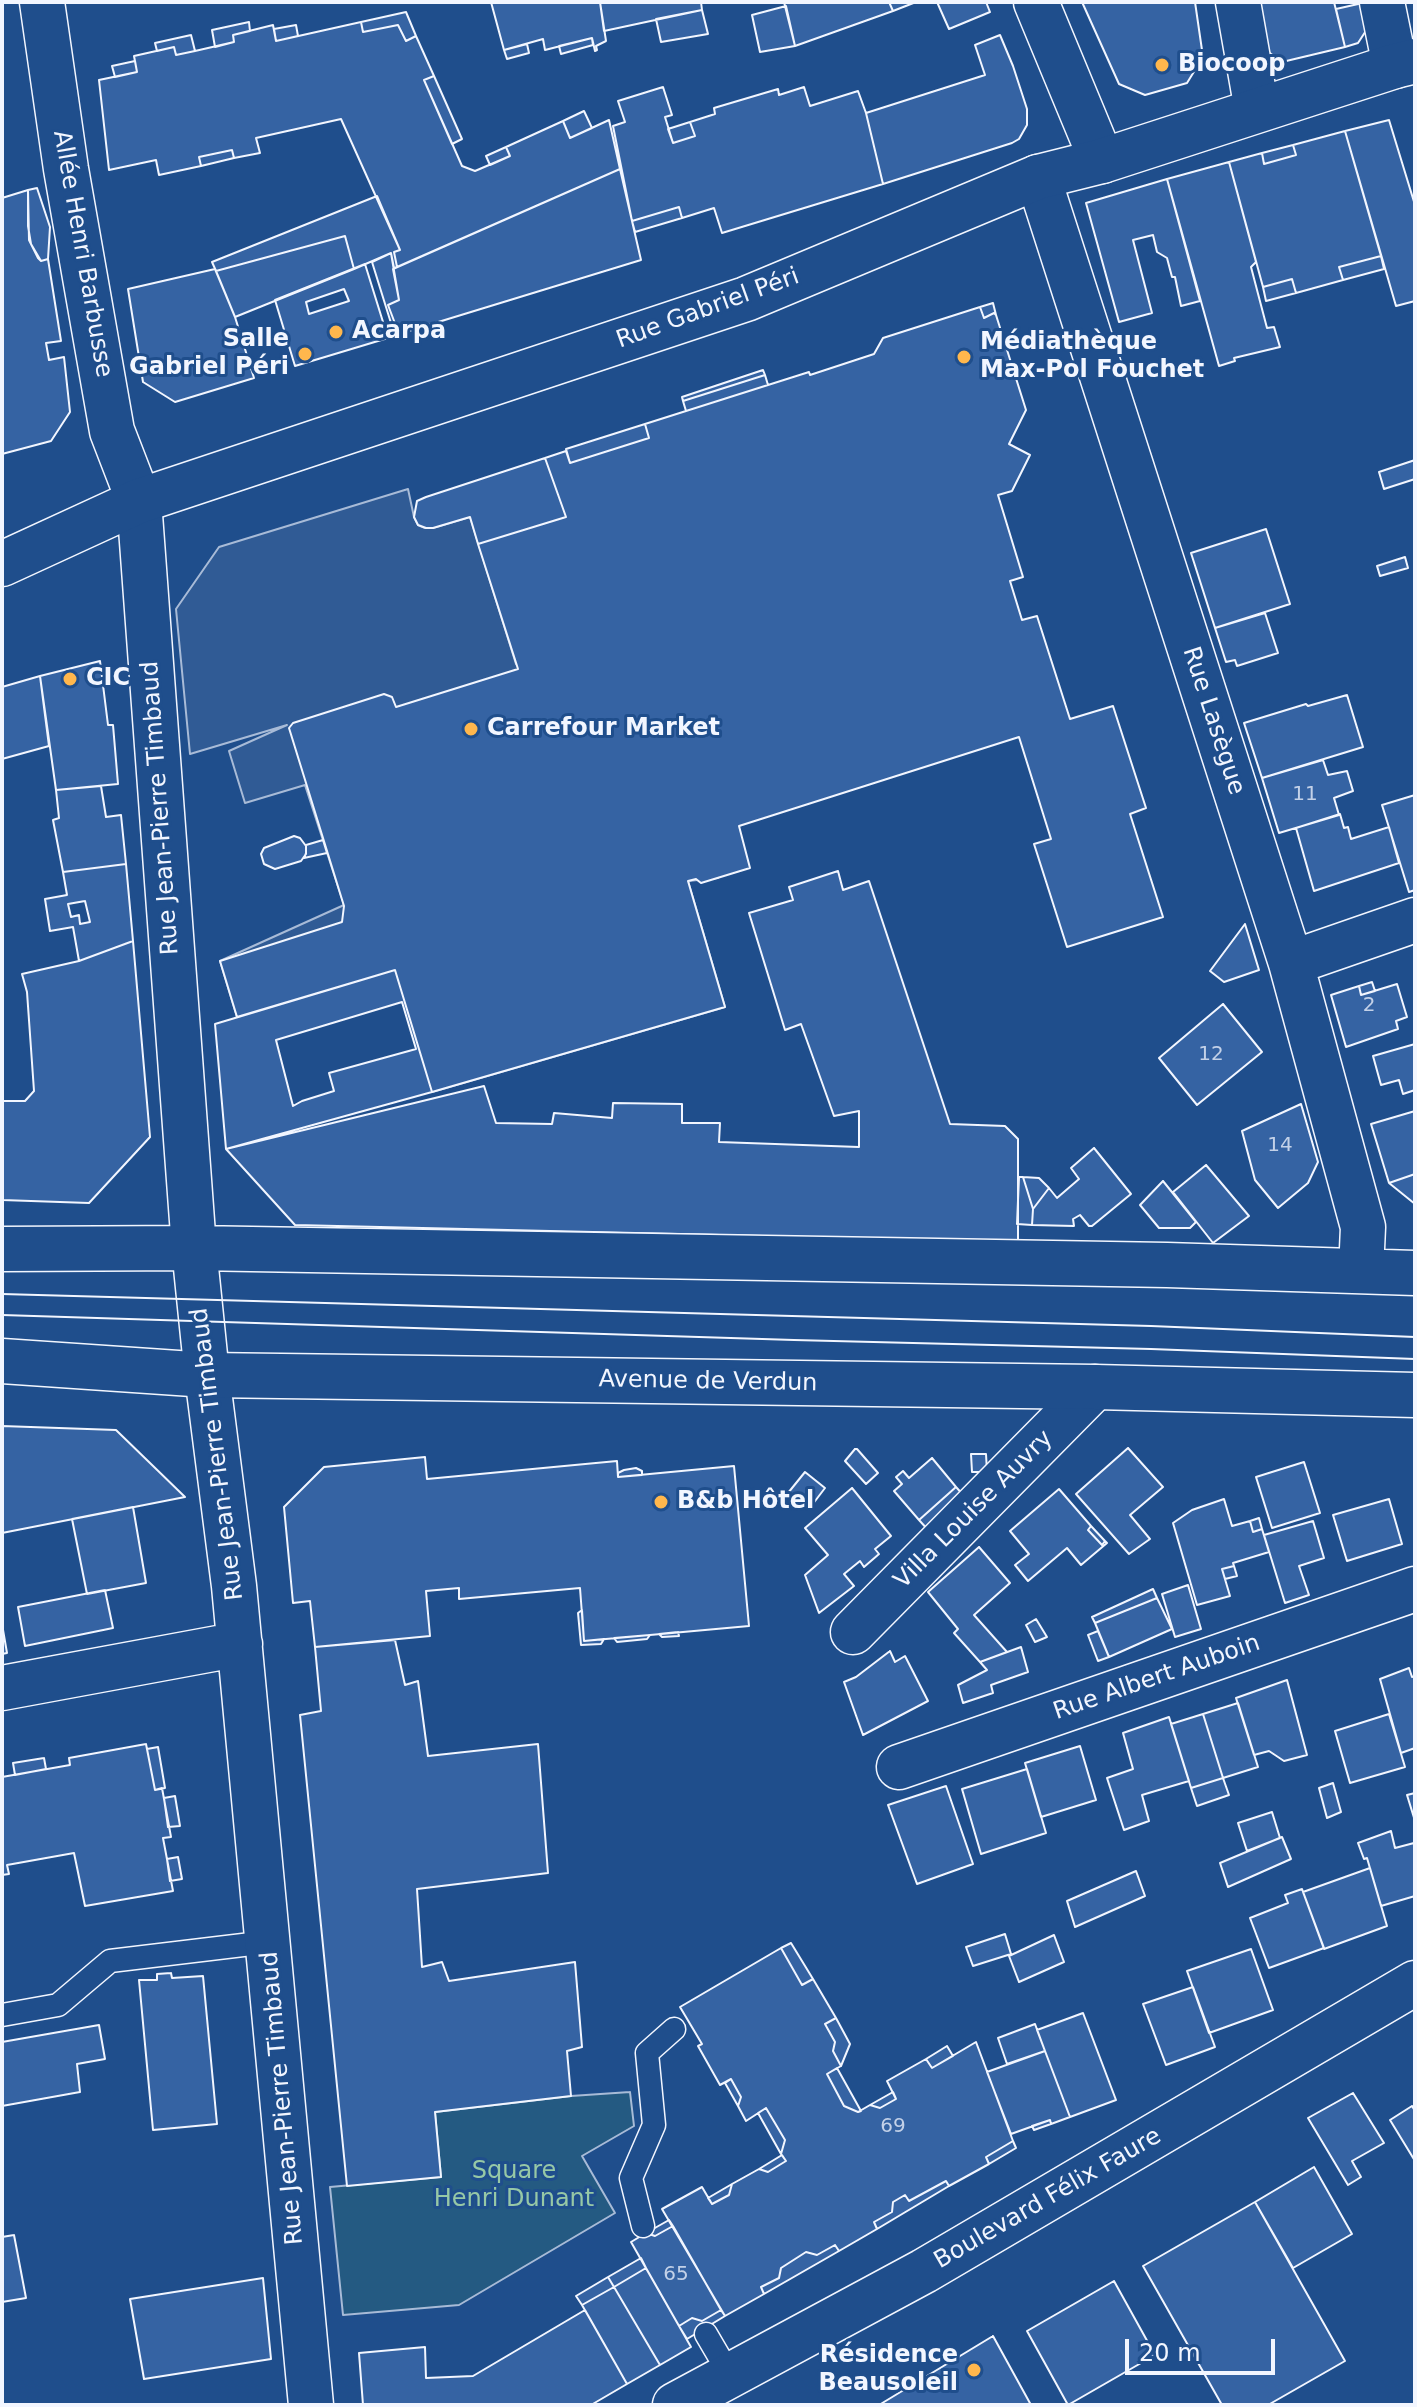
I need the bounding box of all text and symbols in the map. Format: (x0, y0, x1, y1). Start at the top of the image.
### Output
place label: Biocoop (1178, 51, 1285, 79)
marker: Biocoop (1153, 56, 1171, 74)
street label: Allée Henri Barbusse (46, 128, 118, 380)
street label: Rue Gabriel Péri (613, 263, 803, 355)
place label: Acarpa (352, 318, 446, 346)
marker: Acarpa (327, 323, 345, 341)
place label: Salle Gabriel Péri (129, 326, 289, 382)
place label: Médiathèque Max-Pol Fouchet (980, 329, 1204, 385)
marker: Salle Gabriel Péri (296, 345, 314, 363)
marker: Médiathèque Max-Pol Fouchet (955, 348, 973, 366)
street label: Rue Lasègue (1176, 643, 1250, 799)
street label: Rue Jean-Pierre Timbaud (136, 660, 186, 956)
place label: CIC (86, 665, 130, 693)
marker: CIC (61, 670, 79, 688)
place label: Carrefour Market (487, 715, 720, 743)
marker: Carrefour Market (462, 720, 480, 738)
house number: 11 (1292, 783, 1318, 807)
house number: 2 (1363, 994, 1375, 1018)
house number: 12 (1198, 1043, 1224, 1067)
house number: 14 (1267, 1134, 1293, 1158)
street label: Rue Jean-Pierre Timbaud (186, 1306, 250, 1602)
street label: Avenue de Verdun (598, 1366, 818, 1398)
street label: Villa Louise Auvry (889, 1425, 1059, 1595)
place label: B&b Hôtel (677, 1488, 814, 1516)
marker: B&b Hôtel (652, 1493, 670, 1511)
street label: Rue Albert Auboin (1050, 1629, 1264, 1727)
street label: Rue Jean-Pierre Timbaud (256, 1950, 310, 2246)
house number: 69 (880, 2115, 906, 2139)
street label: Boulevard Félix Faure (929, 2122, 1167, 2276)
park label: Square Henri Dunant (434, 2158, 594, 2214)
house number: 65 (663, 2263, 689, 2287)
scale bar (1129, 2323, 1279, 2373)
text: 20 m (1139, 2339, 1201, 2367)
place label: Résidence Beausoleil (818, 2342, 958, 2398)
marker: Résidence Beausoleil (965, 2361, 983, 2379)

